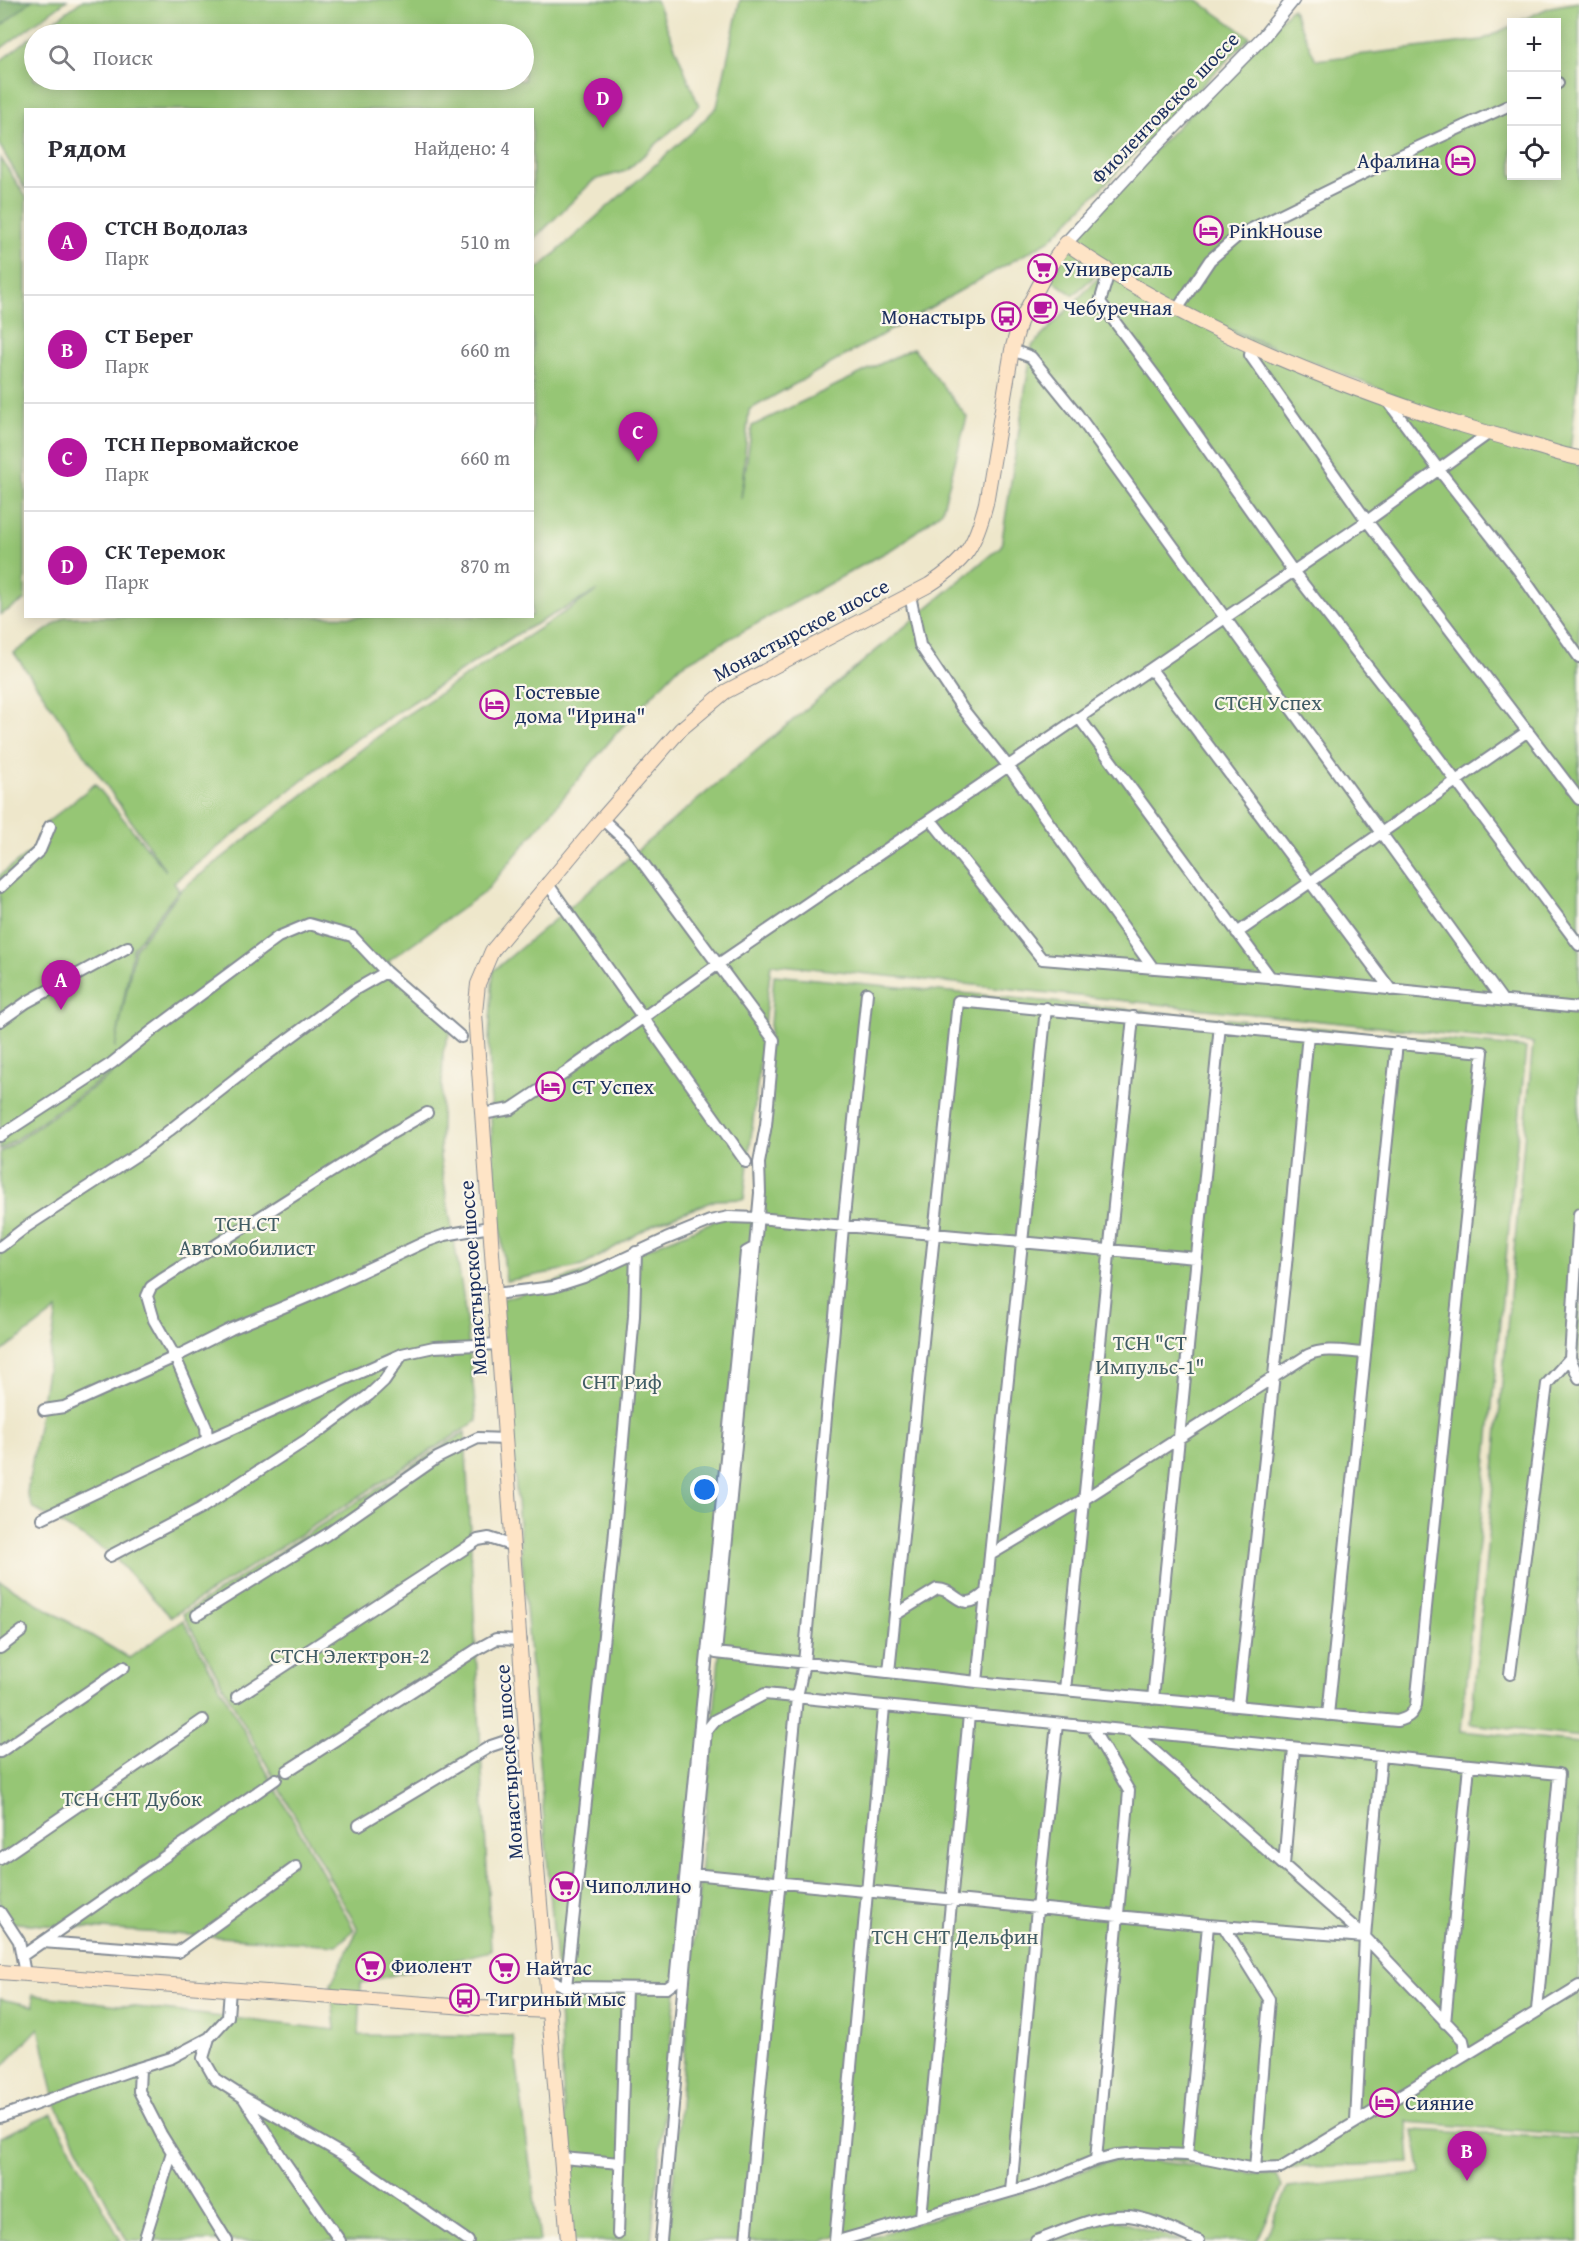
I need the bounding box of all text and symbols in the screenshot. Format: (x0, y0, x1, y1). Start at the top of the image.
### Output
map controls (1507, 18, 1561, 180)
button: + (1507, 18, 1561, 72)
search box (24, 24, 534, 90)
street label: Фиолентовское шоссе (1083, 24, 1246, 191)
icon: search (45, 41, 78, 74)
text: Поиск (93, 41, 153, 73)
button: − (1507, 72, 1561, 126)
pin: D (584, 78, 622, 128)
button: locate (1507, 126, 1561, 180)
text: Рядом (48, 128, 126, 167)
text: Найдено: 4 (414, 133, 510, 162)
place label: Афалина (1357, 145, 1440, 176)
hotel icon: Афалина (1445, 145, 1477, 177)
text: СТСН Водолаз (105, 211, 248, 243)
hotel icon: PinkHouse (1192, 215, 1224, 247)
place label: PinkHouse (1229, 215, 1323, 246)
text: A (61, 227, 74, 256)
text: 510 m (460, 227, 510, 256)
text: Парк (105, 243, 149, 272)
supermarket icon: Универсаль (1026, 253, 1058, 285)
place label: Универсаль (1063, 253, 1173, 284)
cafe icon: Чебуречная (1026, 292, 1058, 324)
place label: Чебуречная (1063, 292, 1173, 323)
place label: Монастырь (881, 301, 986, 332)
bus stop icon: Монастырь (991, 301, 1023, 333)
text: СТ Берег (105, 319, 193, 351)
text: B (61, 335, 74, 364)
text: 660 m (460, 335, 510, 364)
text: Парк (105, 351, 149, 380)
pin: C (618, 412, 658, 462)
text: ТСН Первомайское (105, 427, 299, 459)
text: C (62, 443, 73, 472)
text: 660 m (460, 443, 510, 472)
text: Парк (105, 459, 149, 488)
text: СК Теремок (105, 535, 225, 567)
text: D (61, 551, 74, 580)
text: 870 m (460, 551, 510, 580)
text: Парк (105, 567, 149, 596)
street label: Монастырское шоссе (707, 570, 894, 689)
place label: Гостевые дома "Ирина" (515, 676, 645, 731)
park label: СТСН Успех (1214, 687, 1322, 718)
hotel icon: Гостевые дома "Ирина" (478, 688, 510, 720)
pin: A (42, 960, 80, 1010)
hotel icon: СТ Успех (535, 1071, 567, 1103)
place label: СТ Успех (572, 1071, 655, 1102)
street label: Монастырское шоссе (450, 1179, 495, 1377)
park label: ТСН СТ Автомобилист (179, 1208, 315, 1263)
park label: ТСН "СТ Импульс-1" (1095, 1327, 1205, 1382)
park label: СНТ Риф (582, 1366, 662, 1397)
your location (690, 1475, 719, 1504)
park label: СТСН Электрон-2 (270, 1640, 430, 1671)
street label: Монастырское шоссе (486, 1663, 531, 1861)
park label: ТСН СНТ Дубок (62, 1783, 202, 1814)
supermarket icon: Чиполлино (548, 1870, 580, 1902)
place label: Чиполлино (585, 1870, 691, 1901)
park label: ТСН СНТ Дельфин (871, 1921, 1039, 1952)
supermarket icon: Фиолент (354, 1950, 386, 1982)
place label: Фиолент (391, 1950, 472, 1981)
supermarket icon: Найтас (489, 1952, 521, 1984)
place label: Найтас (526, 1952, 592, 1983)
bus stop icon: Тигриный мыс (449, 1983, 481, 2015)
place label: Тигриный мыс (486, 1983, 626, 2014)
hotel icon: Сияние (1368, 2087, 1400, 2119)
place label: Сияние (1405, 2087, 1474, 2118)
pin: B (1448, 2132, 1486, 2181)

